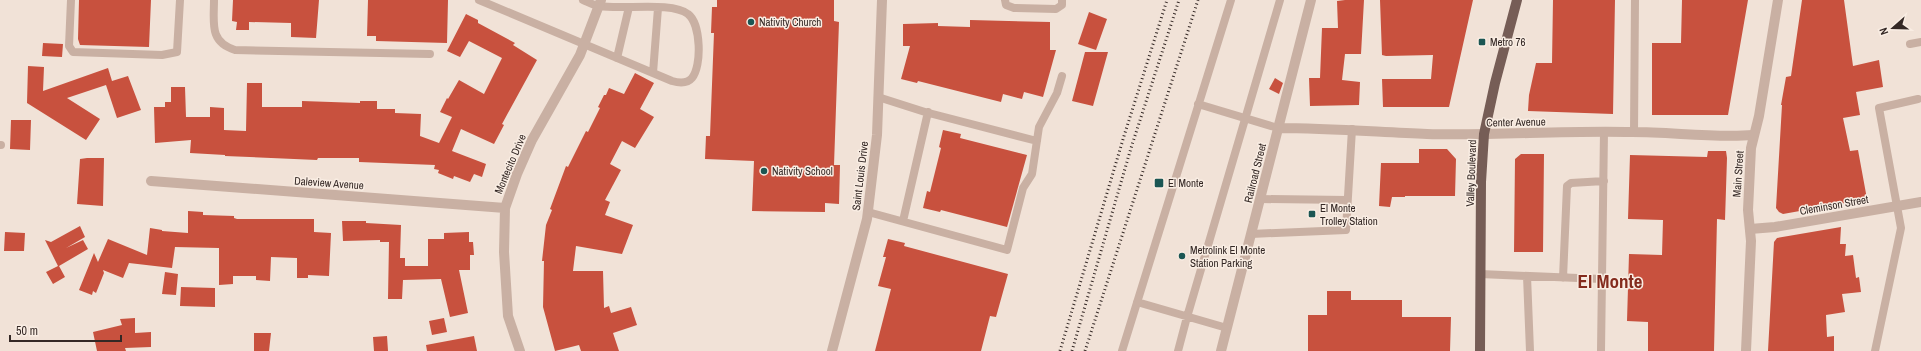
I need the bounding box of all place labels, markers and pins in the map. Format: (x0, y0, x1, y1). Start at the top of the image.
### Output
place label: Nativity Church (759, 15, 821, 29)
marker: Nativity Church (746, 17, 756, 27)
place label: Metro 76 (1490, 35, 1526, 49)
marker: Metro 76 (1477, 37, 1487, 47)
place label: Nativity School (772, 164, 833, 178)
marker: Nativity School (759, 166, 769, 176)
place label: El Monte (1168, 176, 1204, 190)
marker: El Monte (1153, 177, 1165, 189)
place label: El Monte Trolley Station (1320, 201, 1378, 228)
marker: El Monte Trolley Station (1307, 209, 1317, 219)
place label: Metrolink El Monte Station Parking (1190, 243, 1265, 270)
marker: Metrolink El Monte Station Parking (1177, 251, 1187, 261)

